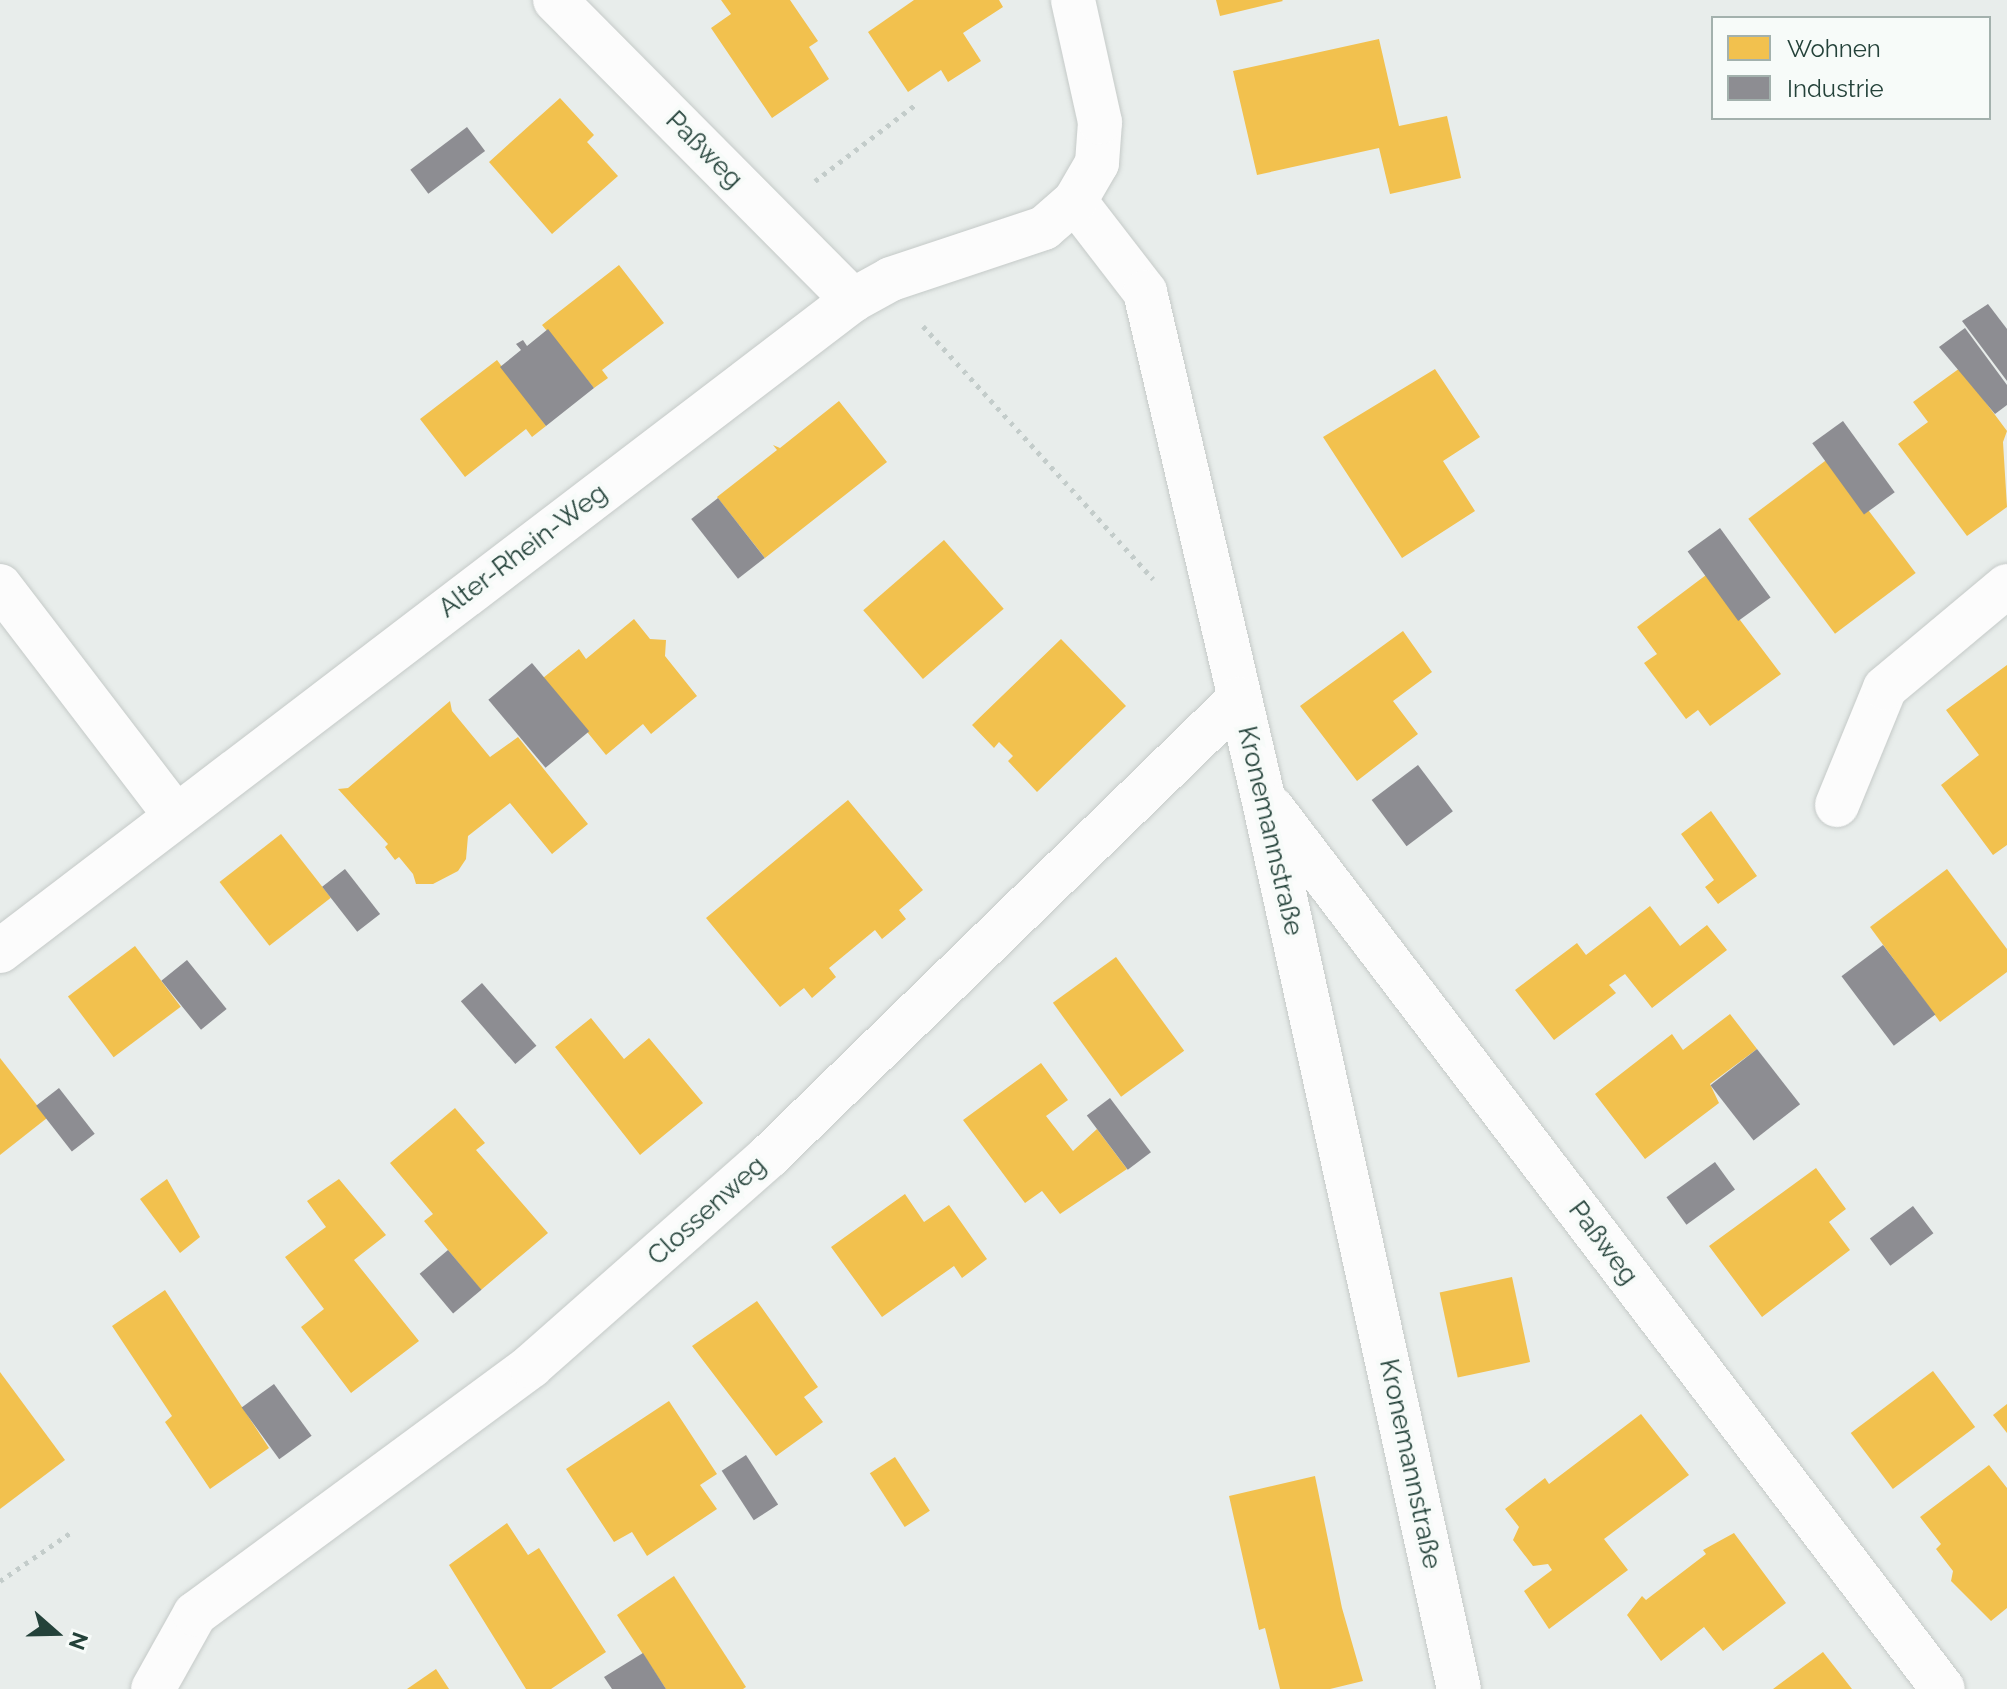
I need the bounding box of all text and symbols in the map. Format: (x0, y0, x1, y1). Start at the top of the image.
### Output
legend (1711, 16, 1991, 120)
text: Wohnen (1787, 34, 1881, 63)
text: Industrie (1787, 74, 1884, 103)
street label: Paßweg (659, 105, 749, 195)
street label: Alter-Rhein-Weg (433, 478, 613, 624)
street label: Kronemannstraße (1231, 723, 1309, 939)
street label: Clossenweg (642, 1150, 772, 1272)
street label: Paßweg (1562, 1195, 1644, 1291)
street label: Kronemannstraße (1373, 1356, 1447, 1572)
north arrow (16, 1593, 96, 1673)
text: N (63, 1629, 94, 1654)

